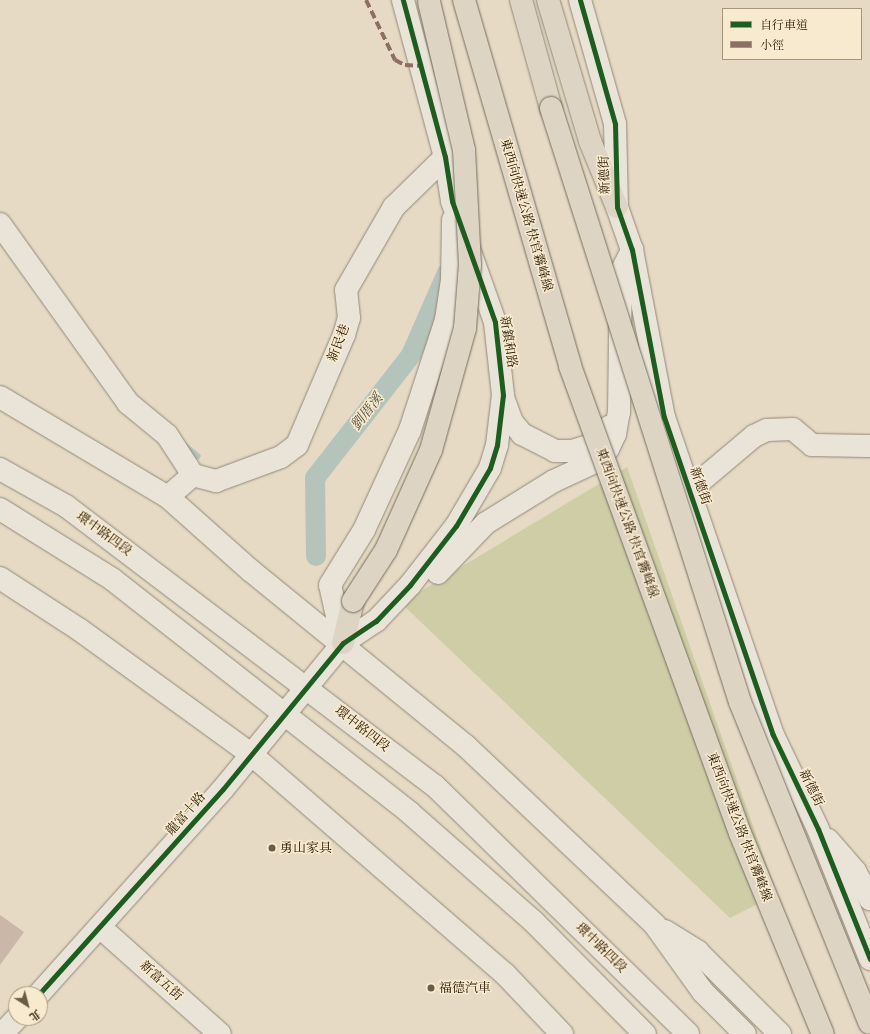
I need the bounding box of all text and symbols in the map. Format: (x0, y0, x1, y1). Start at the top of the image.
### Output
legend (722, 8, 862, 60)
text: 自行車道 (760, 18, 808, 33)
text: 小徑 (760, 38, 784, 53)
street label: 東西向快速公路 快官霧峰線 (497, 137, 555, 293)
street label: 新德街 (597, 155, 613, 195)
street label: 新鎮和路 (496, 315, 520, 369)
street label: 新民巷 (325, 322, 353, 364)
water label: 劉厝溪 (347, 390, 387, 434)
street label: 東西向快速公路 快官霧峰線 (593, 446, 661, 600)
street label: 新德街 (686, 465, 714, 507)
street label: 環中路四段 (73, 509, 135, 559)
street label: 環中路四段 (332, 703, 392, 755)
street label: 東西向快速公路 快官霧峰線 (703, 750, 775, 904)
street label: 新德街 (795, 767, 827, 809)
street label: 龍富十路 (163, 789, 209, 839)
place label: 勇山家具 (280, 840, 332, 856)
marker: 勇山家具 (267, 843, 277, 853)
street label: 環中路四段 (572, 920, 630, 976)
street label: 新富五街 (136, 958, 186, 1004)
place label: 福德汽車 (439, 980, 491, 996)
marker: 福德汽車 (426, 983, 436, 993)
north arrow (8, 986, 48, 1026)
text: 北 (26, 1007, 43, 1024)

